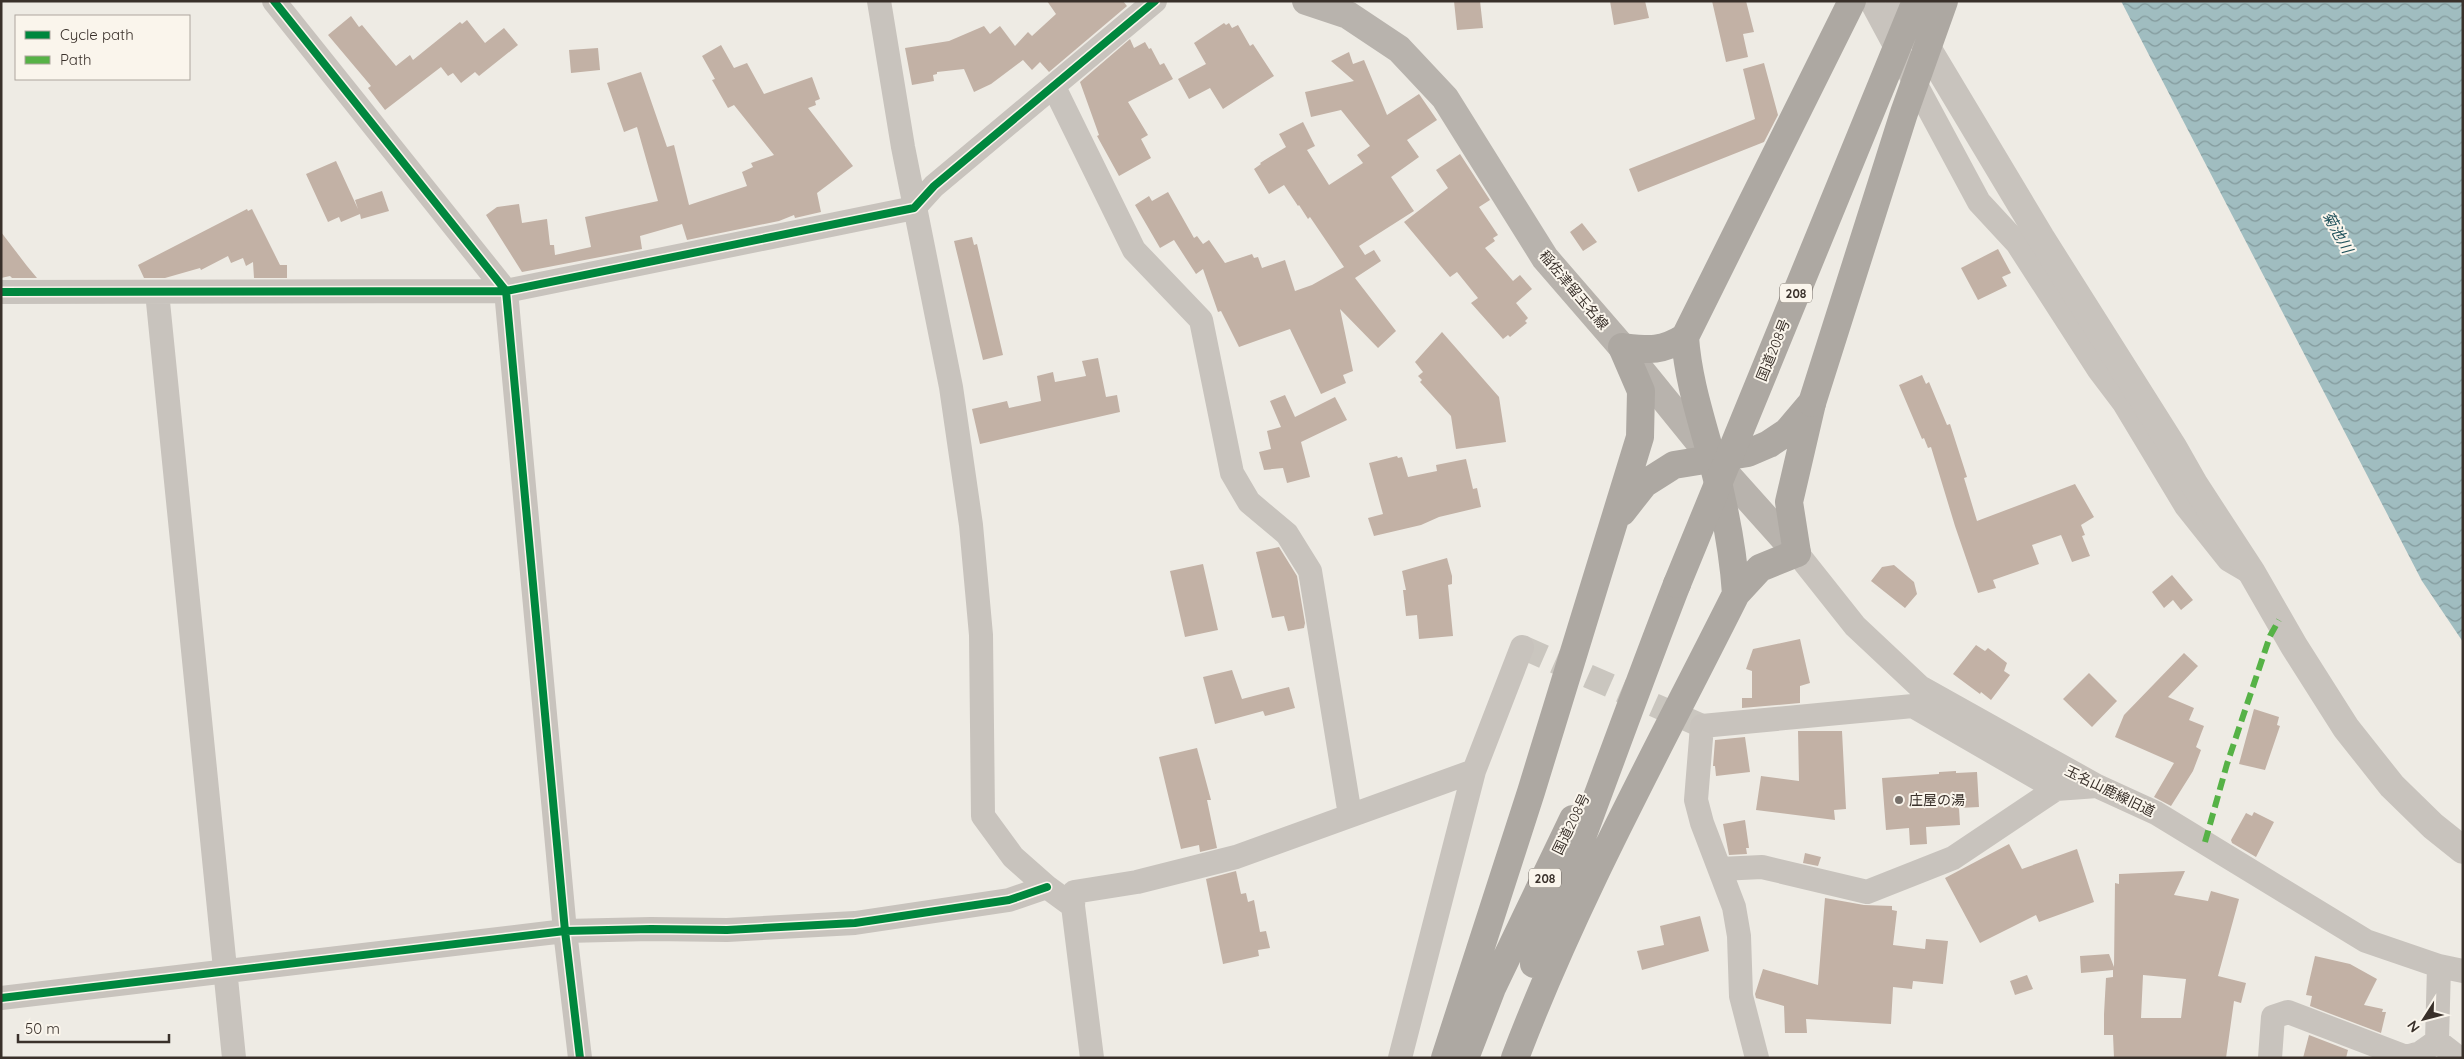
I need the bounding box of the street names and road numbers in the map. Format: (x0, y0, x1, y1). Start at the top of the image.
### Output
street label: 稲佐津留玉名線 (1536, 247, 1612, 333)
road number: 208 (1780, 284, 1812, 302)
street label: 国道208号 (1752, 316, 1794, 384)
street label: 玉名山鹿線旧道 (2062, 761, 2158, 821)
street label: 国道208号 (1549, 791, 1593, 857)
road number: 208 (1529, 868, 1561, 888)

